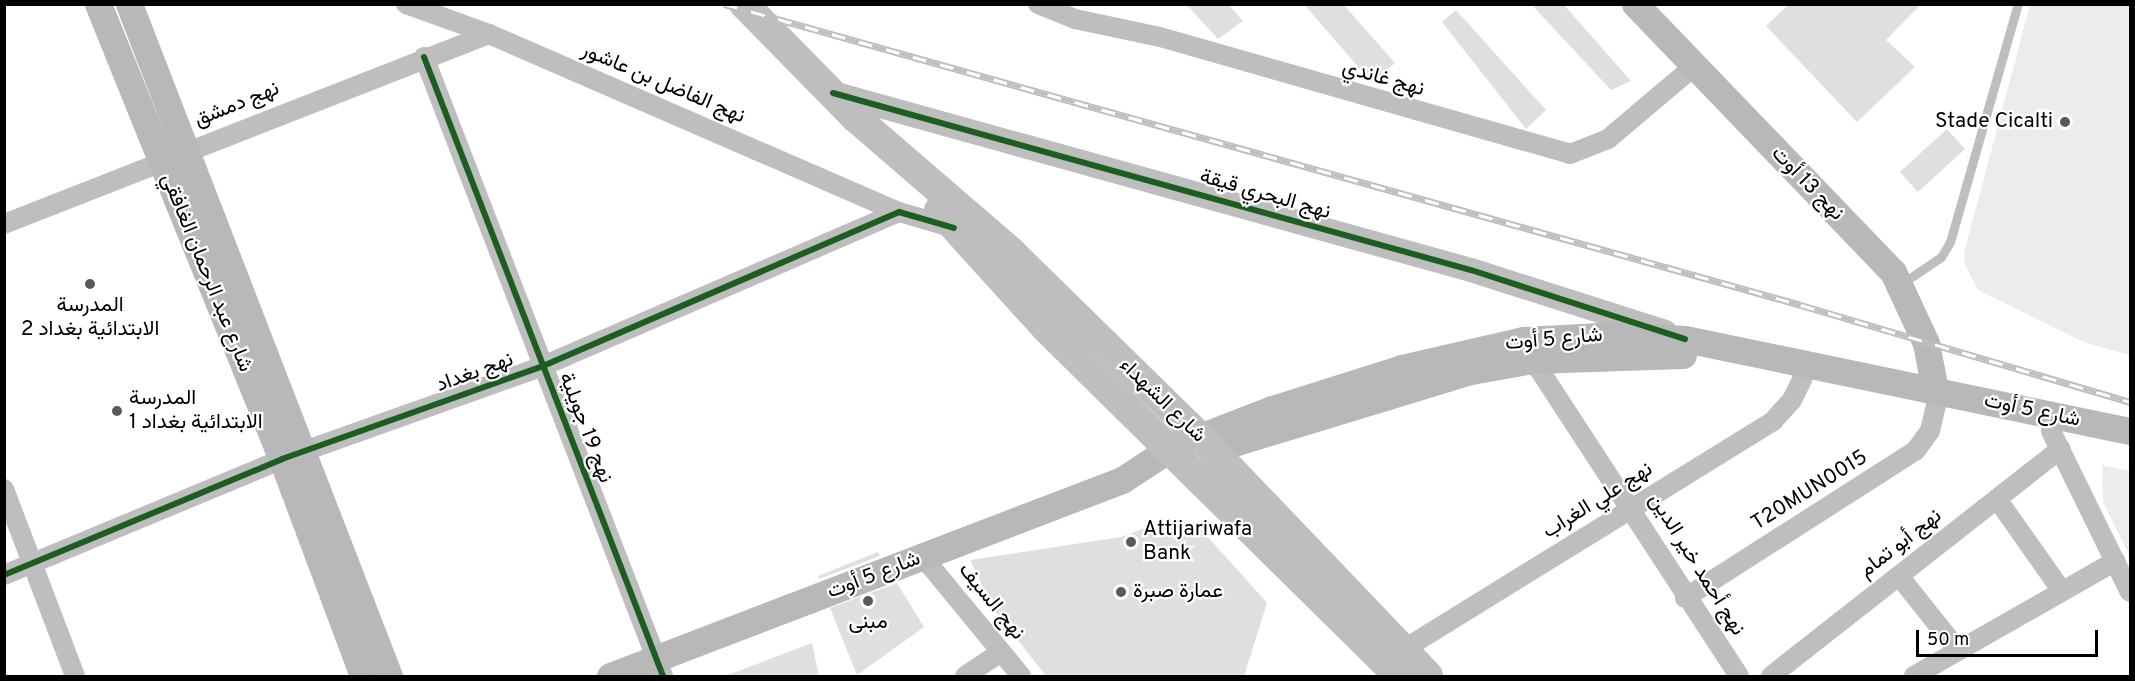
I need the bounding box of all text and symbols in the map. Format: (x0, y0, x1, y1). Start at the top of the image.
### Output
street label: نهج الفاضل بن عاشور (577, 38, 749, 130)
street label: نهج غاندي (1339, 55, 1427, 103)
street label: نهج دمشق (191, 77, 283, 133)
place label: Stade Cicalti (1935, 109, 2053, 135)
marker: Stade Cicalti (2058, 115, 2072, 129)
street label: نهج 13 أوت (1765, 142, 1849, 226)
street label: نهج البحري قيقة (1197, 164, 1333, 226)
street label: شارع عبد الرحمان الغافقي (155, 170, 257, 376)
marker: المدرسة الابتدائية بغداد 2 (83, 277, 97, 291)
place label: المدرسة الابتدائية بغداد 2 (21, 293, 159, 343)
street label: شارع 5 أوت (1504, 323, 1604, 357)
street label: نهج بغداد (433, 347, 517, 399)
street label: شارع الشهداء (1113, 353, 1211, 449)
street label: نهج 19 جويلية (552, 369, 618, 487)
place label: المدرسة الابتدائية بغداد 1 (129, 386, 263, 436)
street label: شارع 5 أوت (1982, 389, 2082, 433)
marker: المدرسة الابتدائية بغداد 1 (110, 404, 124, 418)
street label: T20MUN0015 (1747, 445, 1873, 537)
street label: نهج علي الغراب (1538, 457, 1658, 545)
street label: نهج أحمد خير الدين (1642, 489, 1750, 641)
street label: نهج أبو تمام (1855, 504, 1947, 584)
place label: Attijariwafa Bank (1143, 517, 1252, 567)
marker: Attijariwafa Bank (1124, 535, 1138, 549)
street label: شارع 5 أوت (824, 547, 924, 605)
street label: نهج السيف (952, 558, 1030, 646)
place label: عمارة صبرة (1133, 579, 1223, 605)
marker: عمارة صبرة (1114, 585, 1128, 599)
marker: مبنى (861, 594, 875, 608)
place label: مبنى (848, 610, 888, 636)
scale bar (1919, 618, 2100, 656)
text: 50 m (1927, 629, 1969, 652)

